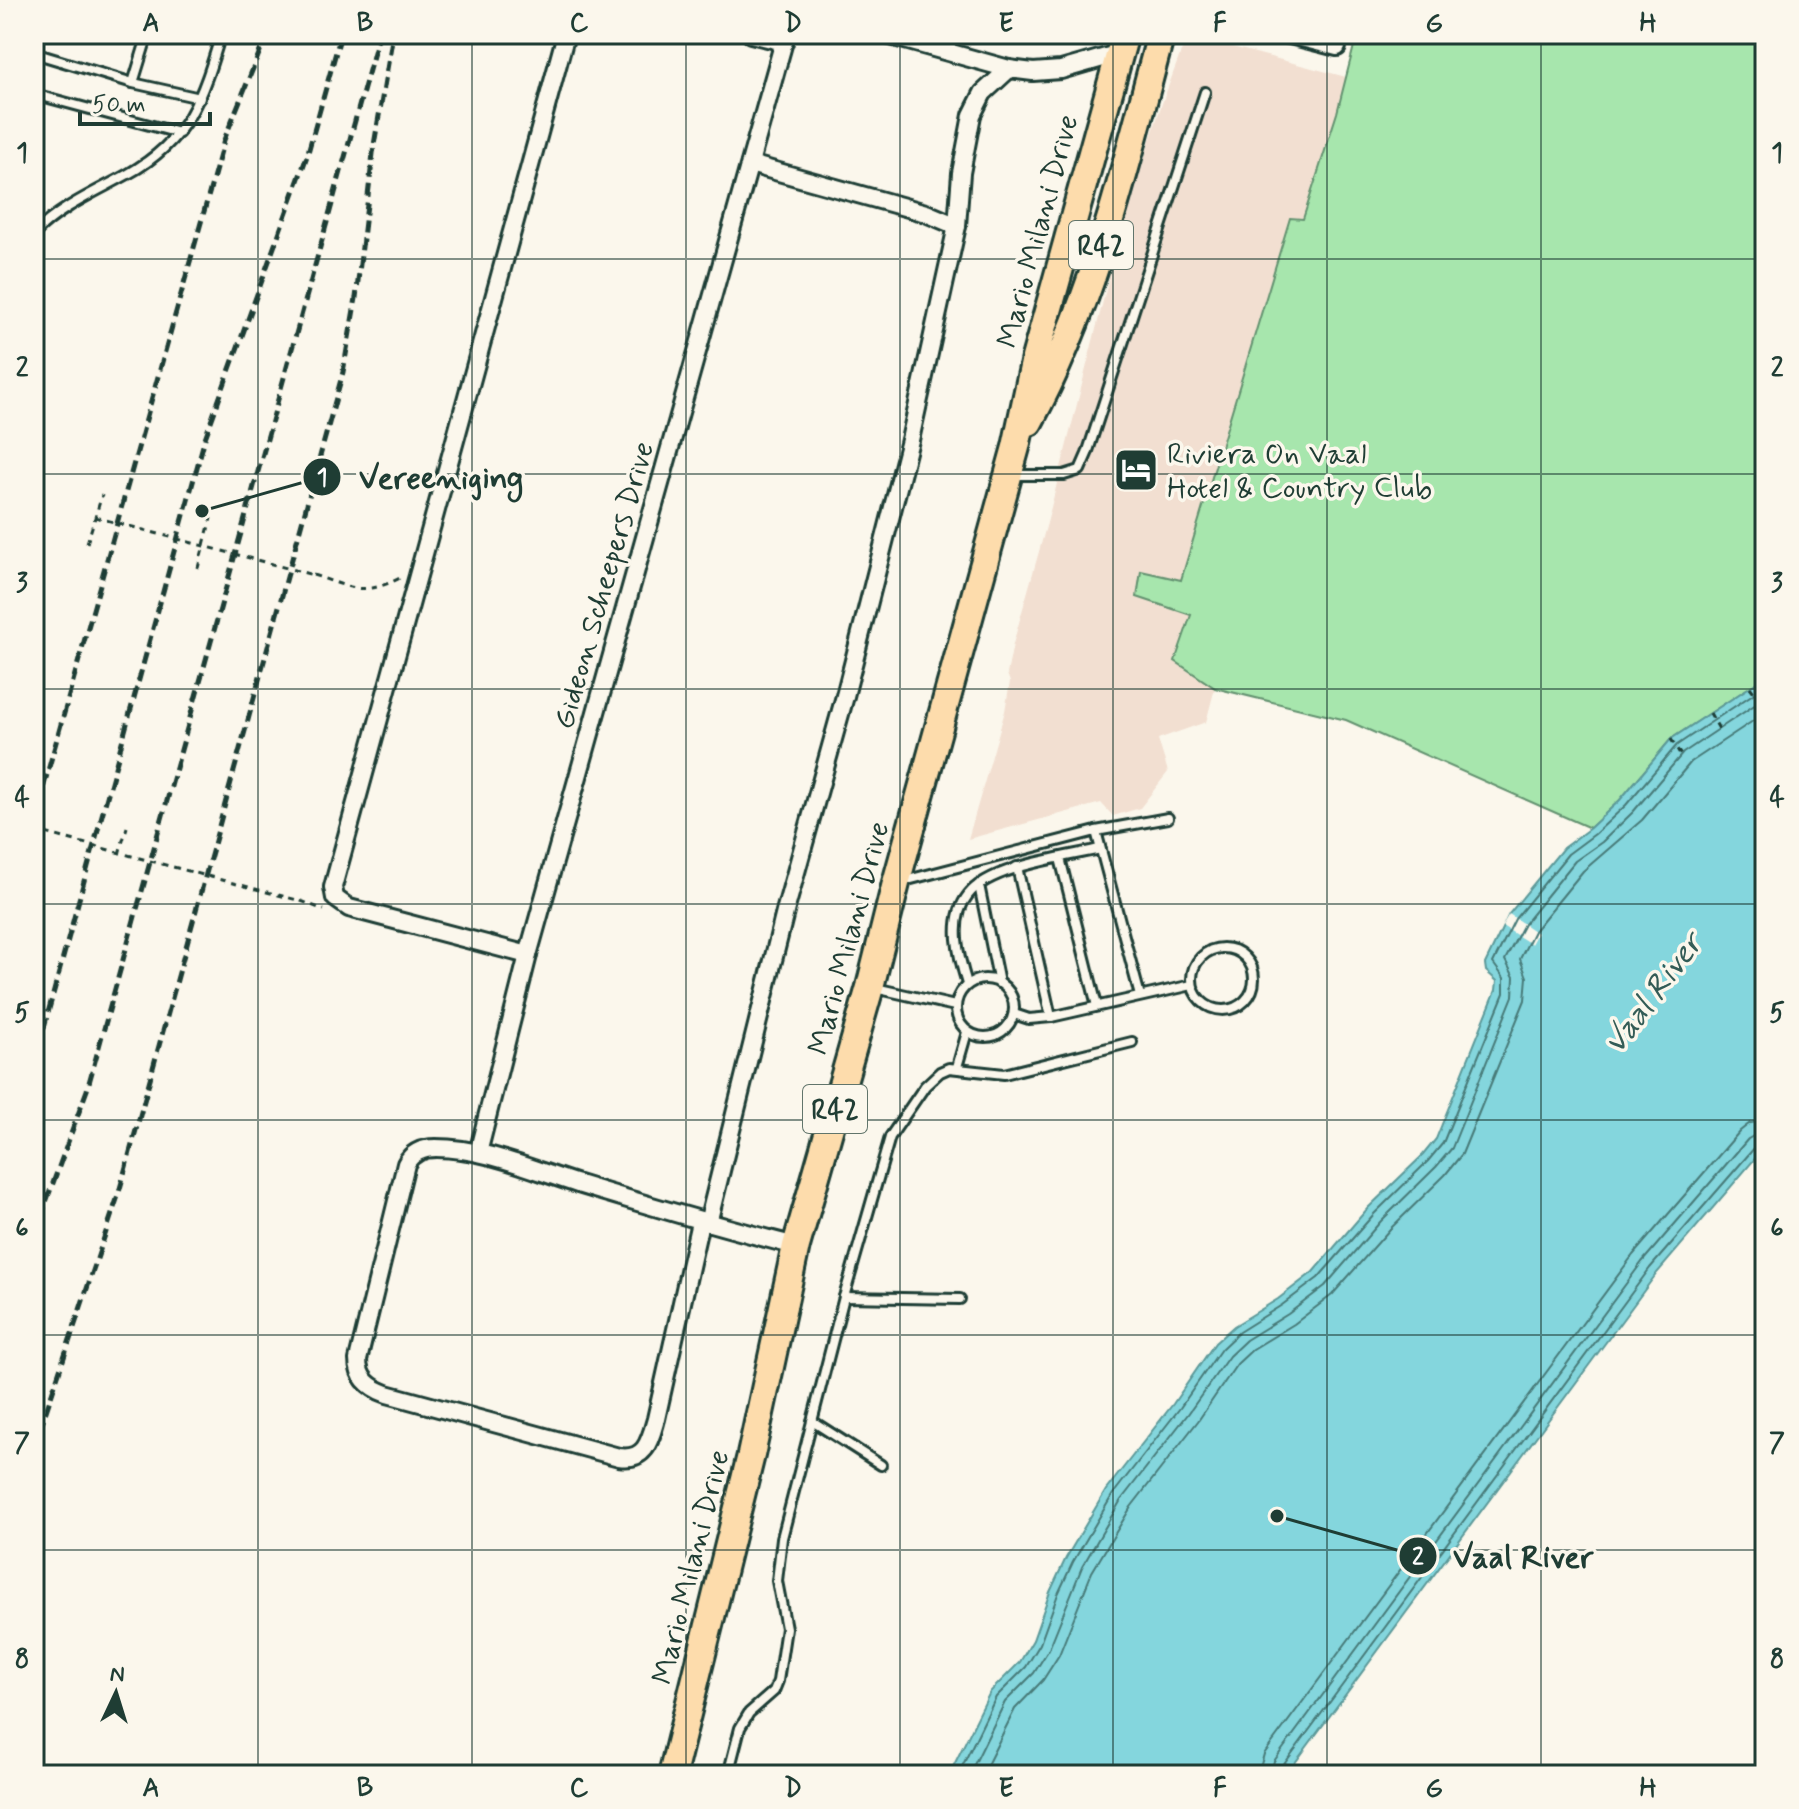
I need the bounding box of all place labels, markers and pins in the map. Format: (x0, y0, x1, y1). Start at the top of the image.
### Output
place label: Riviera On Vaal Hotel & Country Club (1167, 435, 1432, 508)
hotel icon: Riviera On Vaal Hotel & Country Club (1112, 446, 1160, 494)
callout: Vereeniging (302, 449, 539, 505)
callout: Vaal River (1398, 1528, 1609, 1584)

